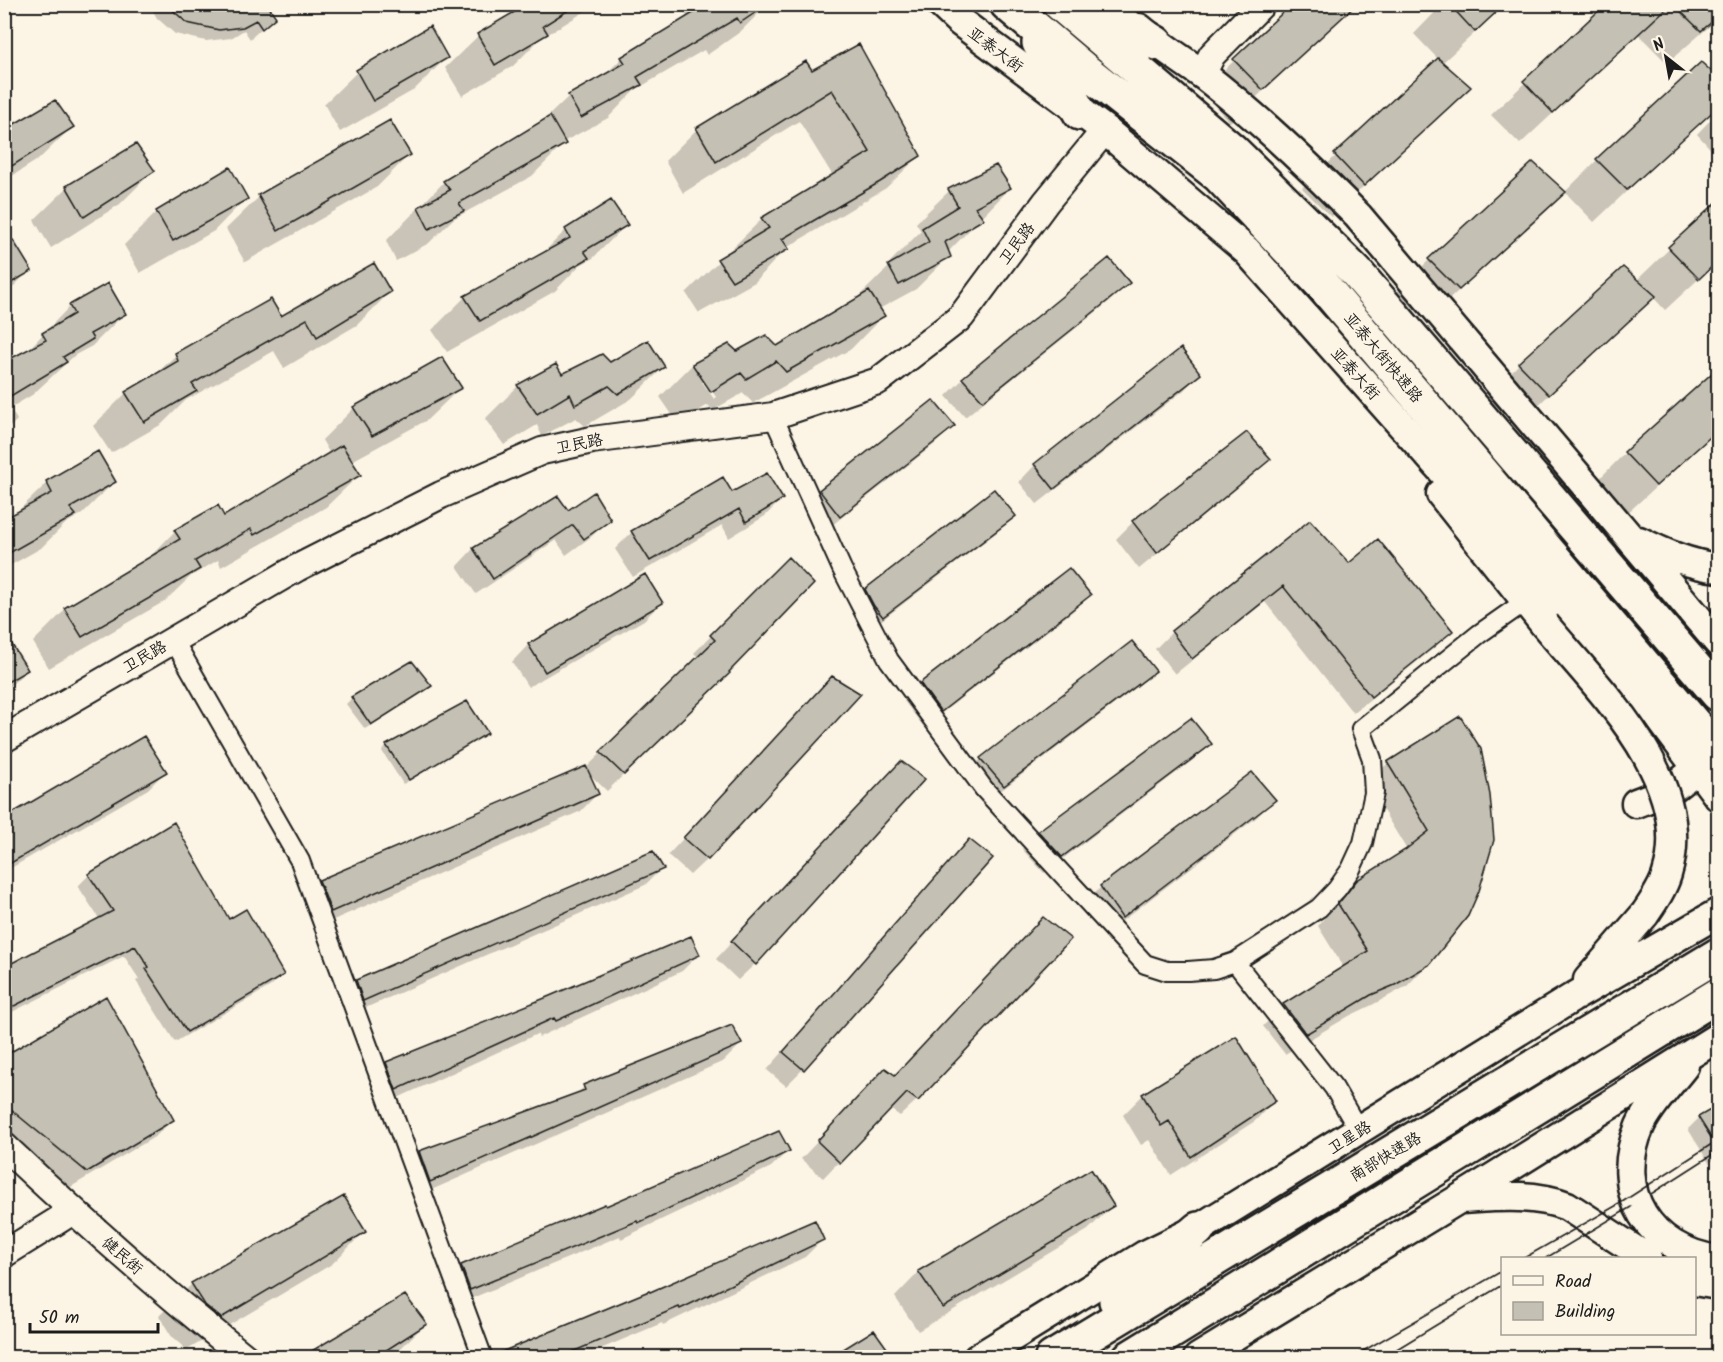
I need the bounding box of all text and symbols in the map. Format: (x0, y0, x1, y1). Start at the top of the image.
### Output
street label: 亚泰大街 (962, 21, 1028, 79)
north arrow (1636, 27, 1696, 87)
text: N (1648, 32, 1670, 59)
street label: 卫民路 (993, 217, 1042, 271)
street label: 亚泰大街快速路 (1341, 308, 1427, 406)
street label: 亚泰大街 (1327, 343, 1385, 403)
street label: 卫民路 (553, 428, 605, 461)
street label: 卫民路 (118, 634, 172, 680)
street label: 卫星路 (1323, 1115, 1377, 1162)
street label: 南部快速路 (1345, 1126, 1427, 1189)
street label: 健民街 (96, 1231, 148, 1281)
legend (1501, 1257, 1696, 1335)
text: Road (1555, 1268, 1592, 1297)
scale bar (30, 1296, 158, 1334)
text: Building (1555, 1298, 1615, 1327)
text: 50 m (39, 1304, 79, 1333)

